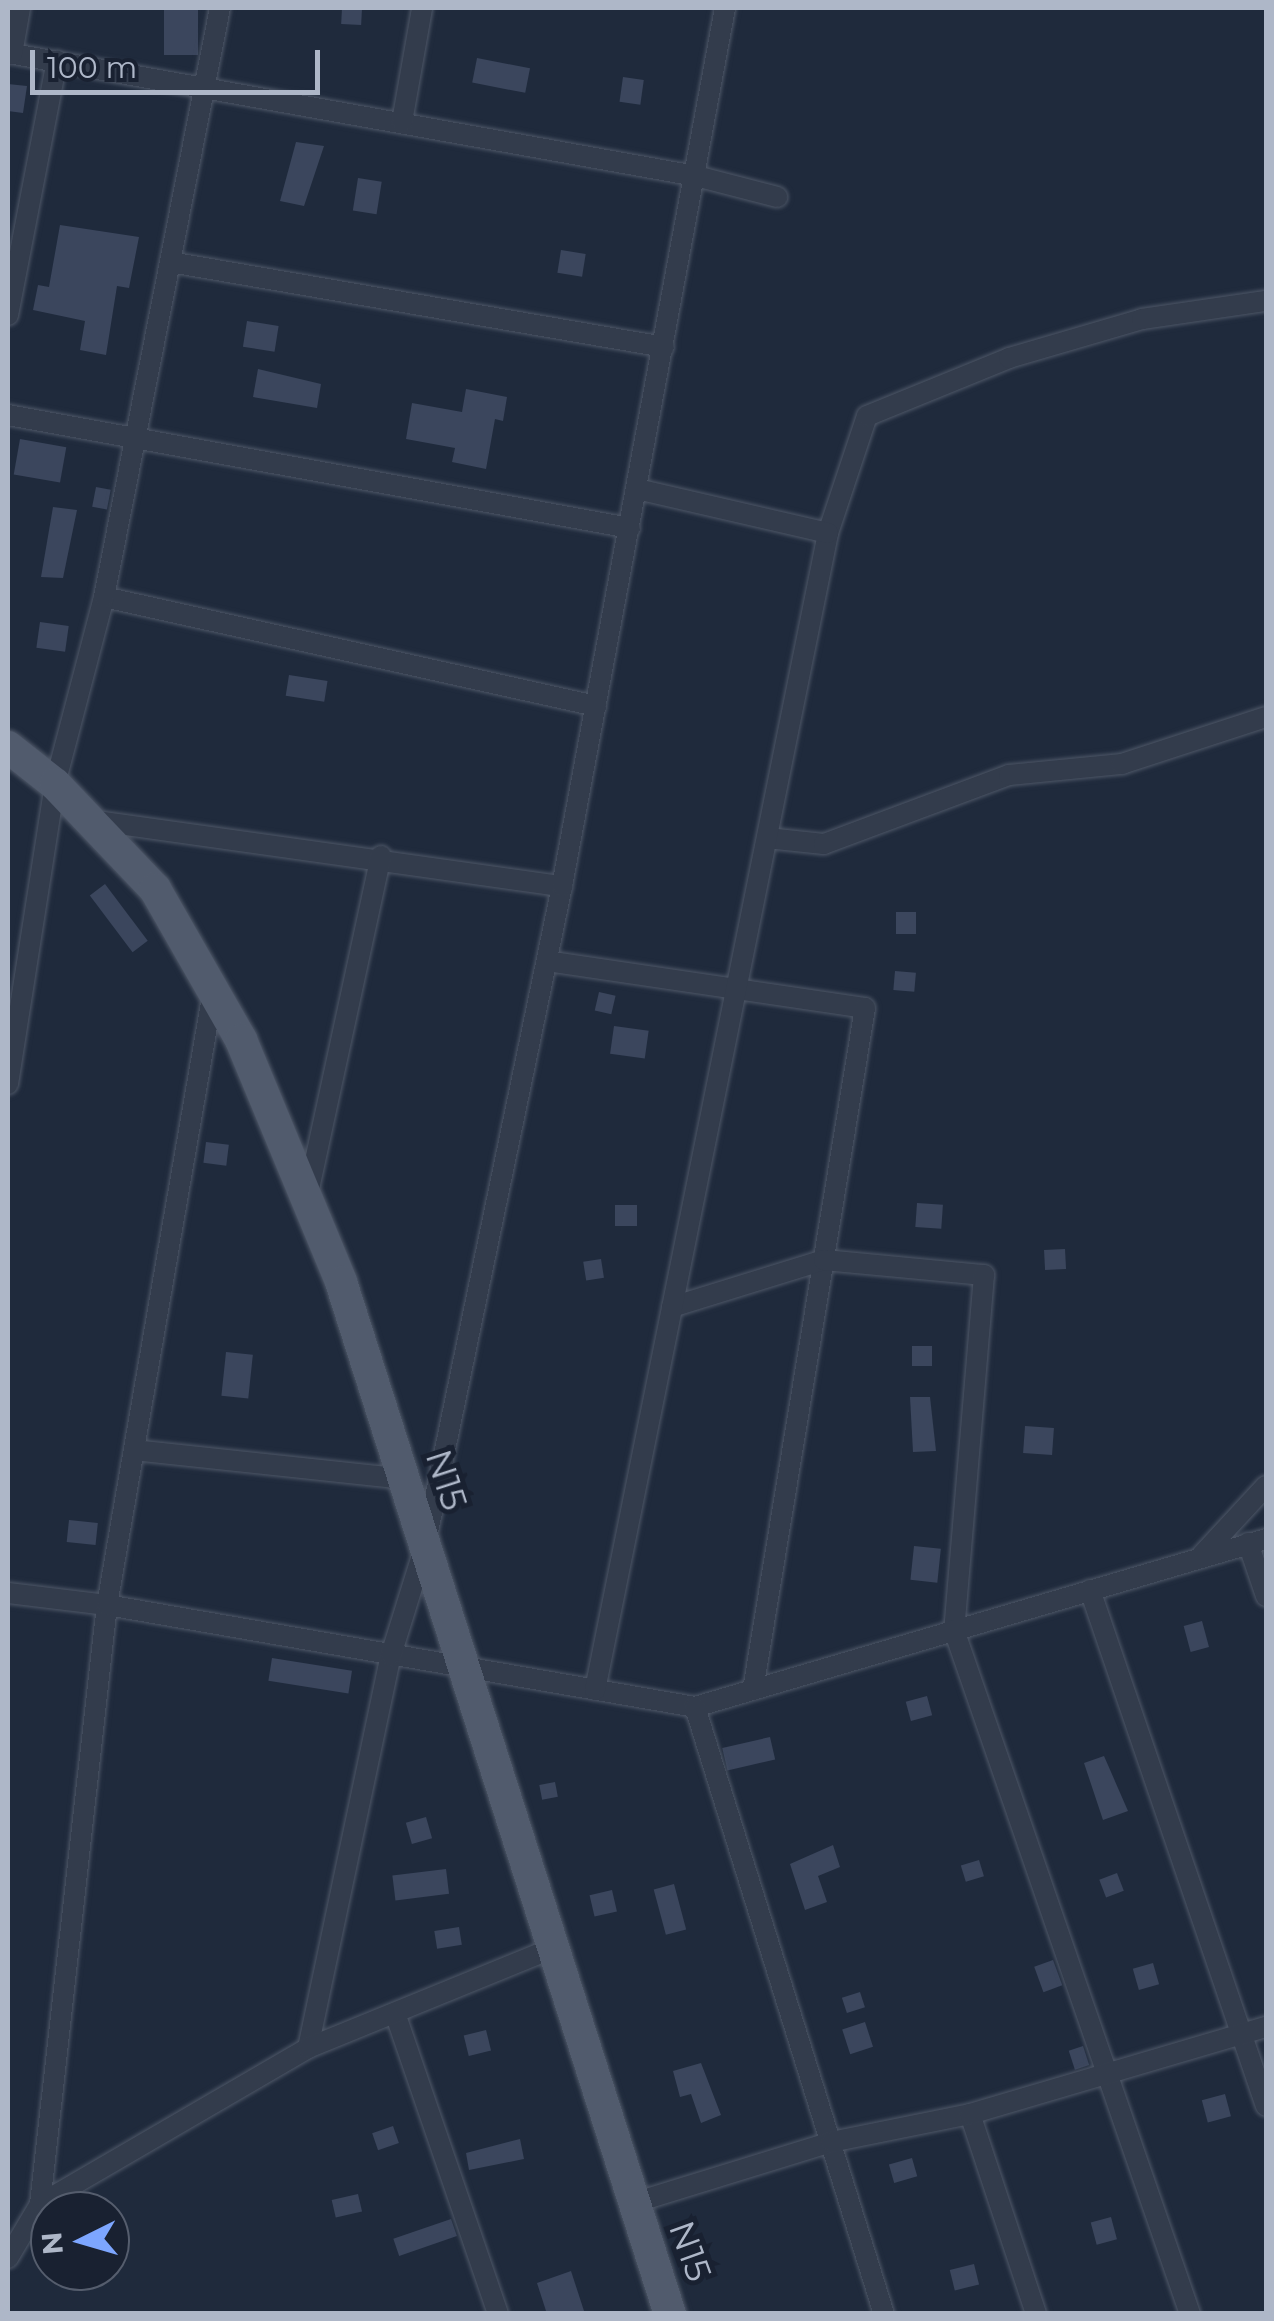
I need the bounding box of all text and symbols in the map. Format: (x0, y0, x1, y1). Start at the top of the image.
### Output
scale bar (35, 30, 325, 92)
text: 100 m (47, 49, 137, 86)
street label: N15 (417, 1445, 475, 1515)
north arrow (30, 2191, 130, 2291)
street label: N15 (660, 2215, 720, 2287)
text: N (34, 2231, 70, 2256)

